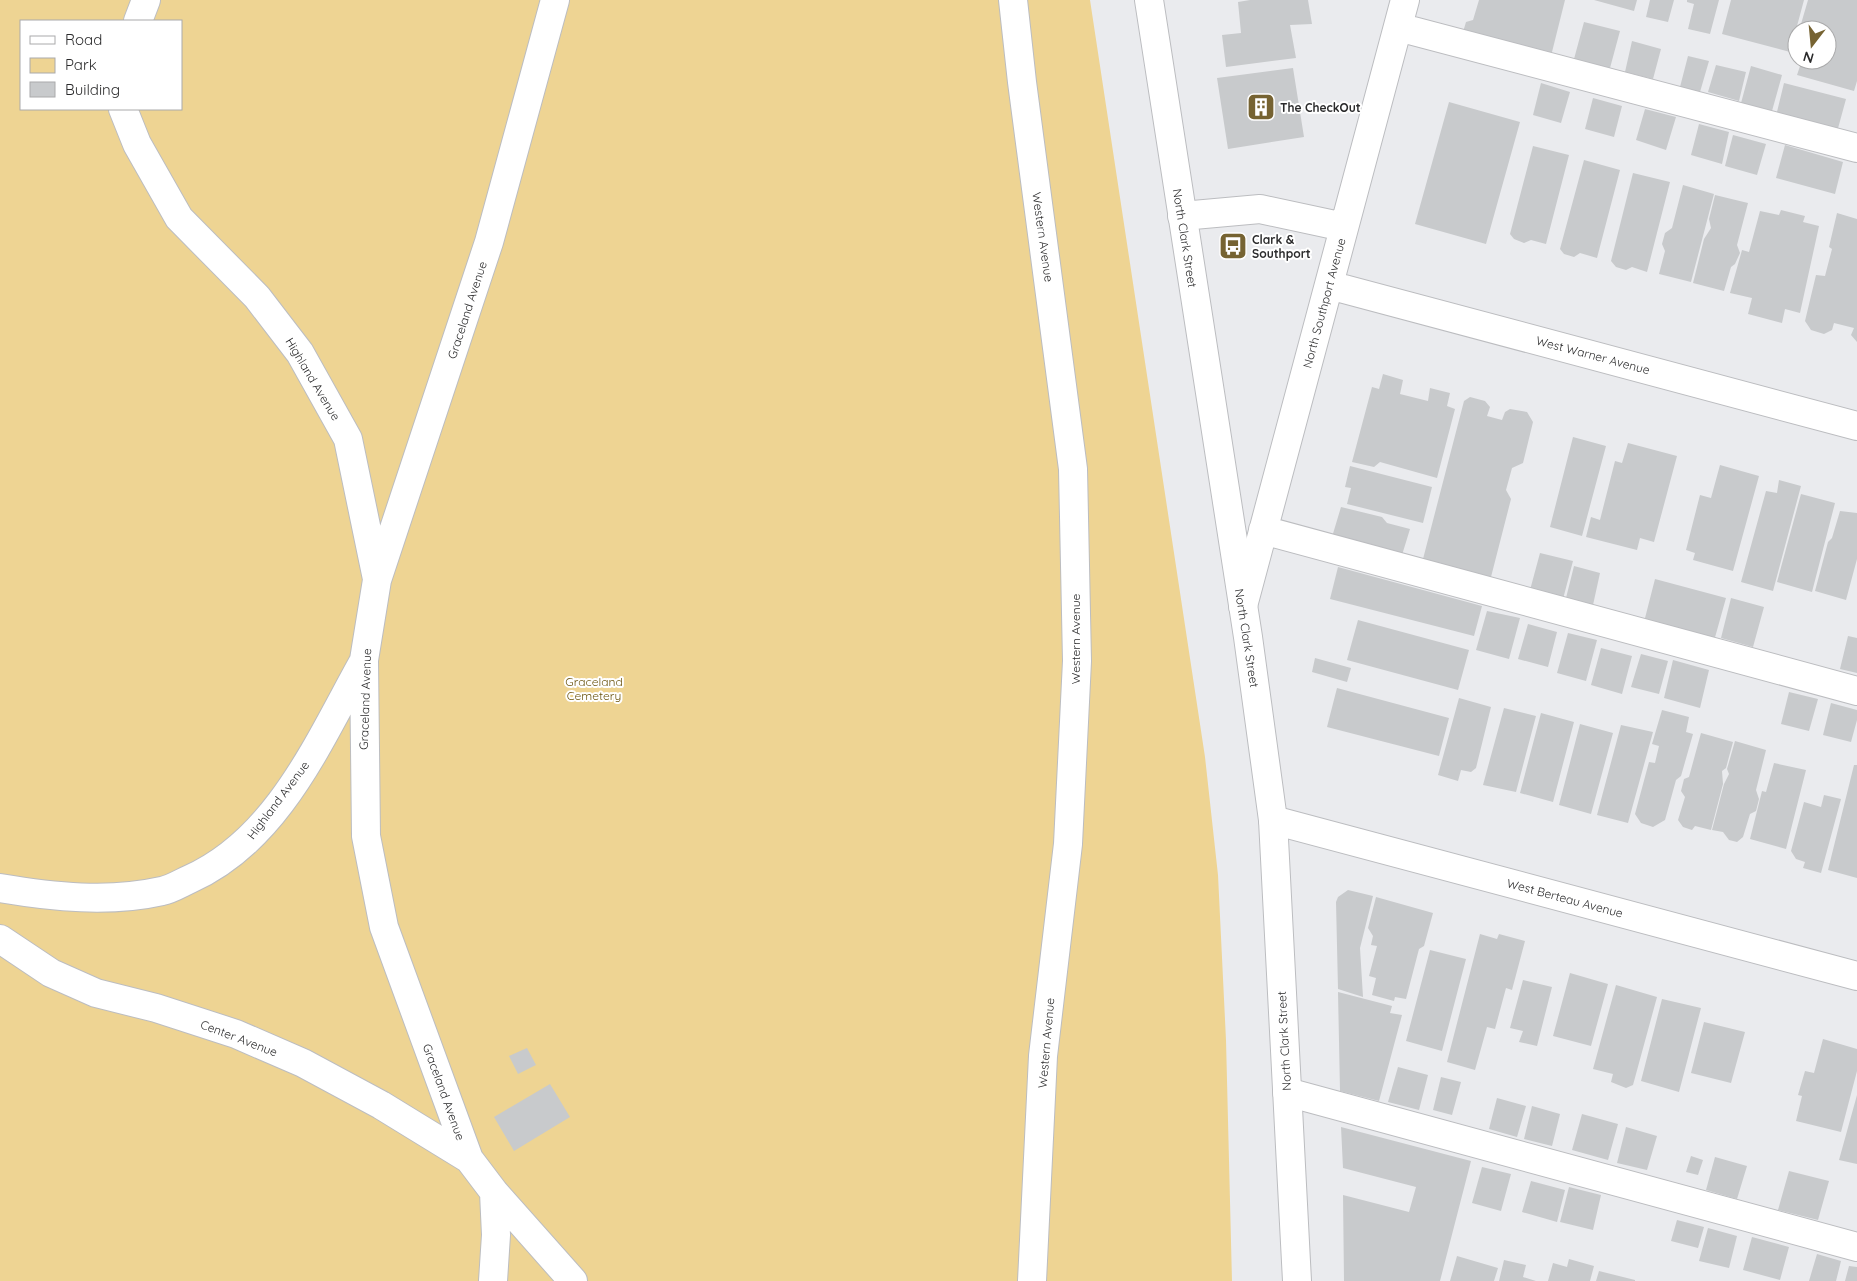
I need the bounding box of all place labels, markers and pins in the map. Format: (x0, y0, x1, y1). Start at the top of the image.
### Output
building icon: The CheckOut (1246, 92, 1276, 122)
place label: The CheckOut (1280, 100, 1361, 115)
bus stop icon: Clark & Southport (1218, 231, 1248, 261)
place label: Clark & Southport (1252, 232, 1311, 261)

